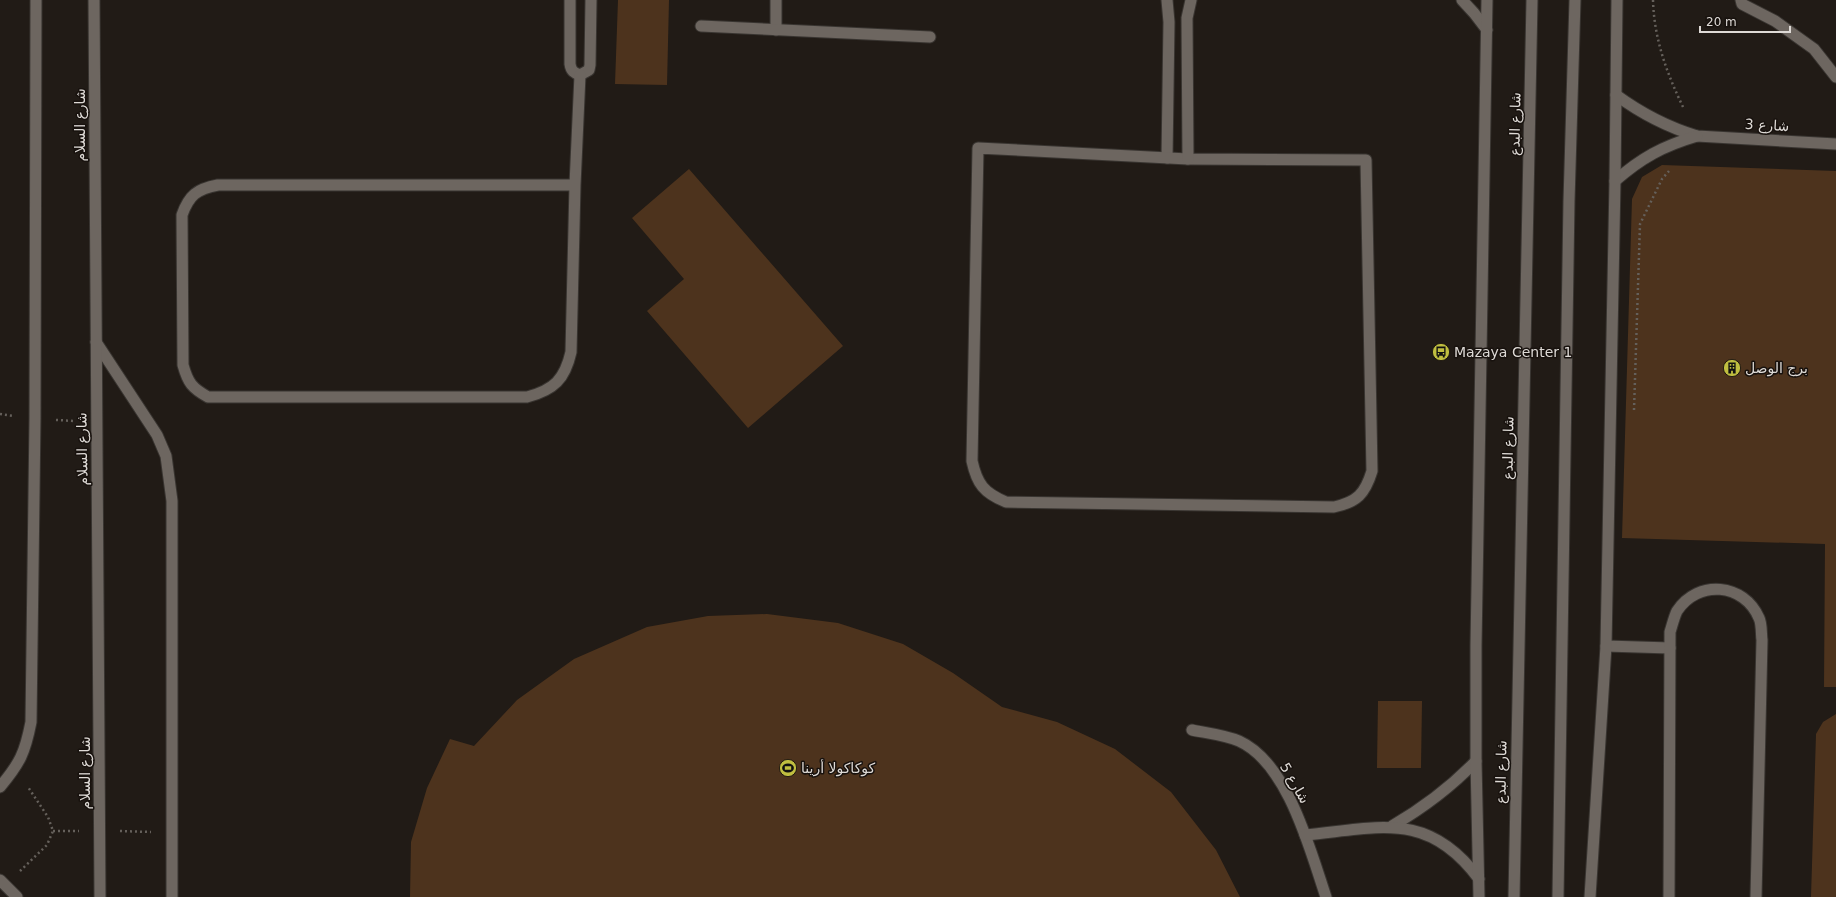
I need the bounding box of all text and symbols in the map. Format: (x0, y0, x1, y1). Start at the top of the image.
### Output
scale bar (1700, 8, 1790, 34)
text: 20 m (1706, 15, 1737, 29)
street label: شارع السلام (72, 88, 89, 162)
street label: شارع البدع (1506, 92, 1525, 156)
street label: شارع 3 (1744, 116, 1790, 135)
bus stop icon: Mazaya Center 1 (1431, 342, 1451, 362)
place label: Mazaya Center 1 (1454, 344, 1572, 360)
building icon: برج الوصل (1722, 358, 1742, 378)
place label: برج الوصل (1745, 360, 1808, 377)
street label: شارع السلام (73, 412, 92, 486)
street label: شارع البدع (1499, 416, 1518, 480)
street label: شارع السلام (77, 736, 94, 810)
street label: شارع البدع (1492, 740, 1511, 804)
sports icon: كوكاكولا أرينا (778, 758, 798, 778)
place label: كوكاكولا أرينا (801, 759, 876, 777)
street label: شارع 5 (1276, 760, 1313, 807)

